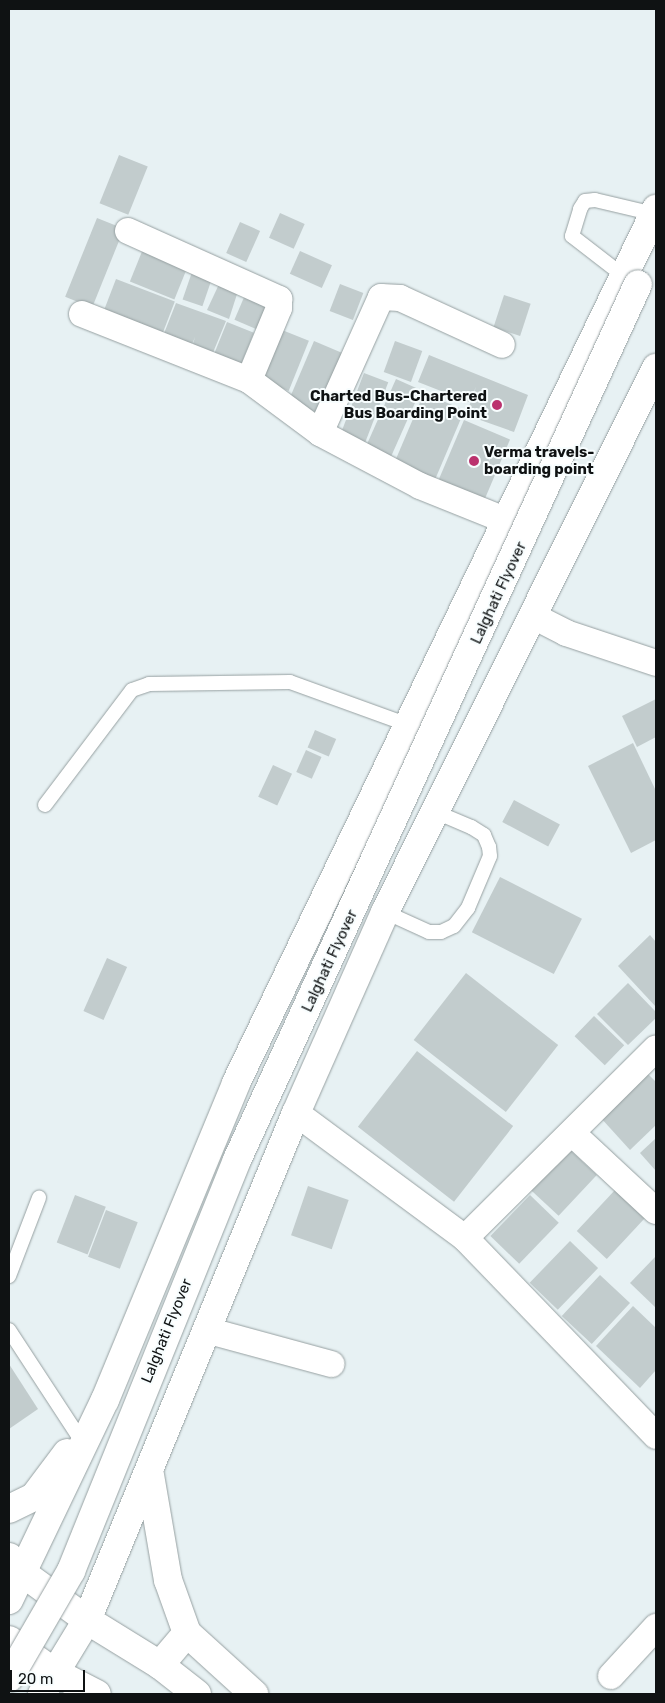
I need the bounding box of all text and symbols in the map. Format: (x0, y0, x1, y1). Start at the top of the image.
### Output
place label: Charted Bus-Chartered Bus Boarding Point (310, 387, 487, 422)
marker: Charted Bus-Chartered Bus Boarding Point (491, 399, 503, 411)
place label: Verma travels- boarding point (484, 443, 595, 478)
marker: Verma travels- boarding point (468, 455, 480, 467)
street label: Lalghati Flyover (467, 539, 531, 647)
street label: Lalghati Flyover (298, 907, 362, 1015)
street label: Lalghati Flyover (138, 1276, 196, 1386)
scale bar (12, 1660, 88, 1692)
text: 20 m (18, 1670, 53, 1688)

